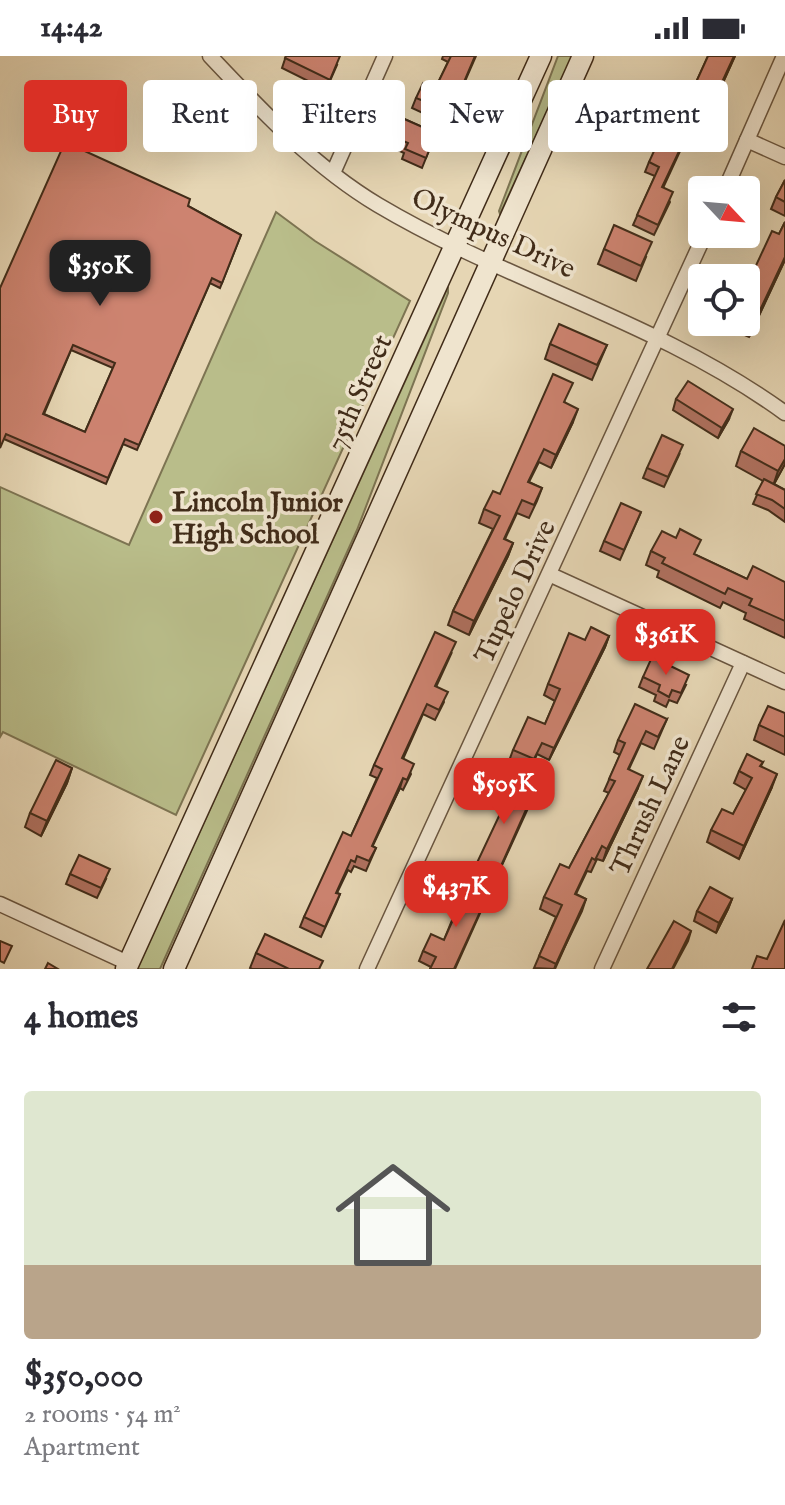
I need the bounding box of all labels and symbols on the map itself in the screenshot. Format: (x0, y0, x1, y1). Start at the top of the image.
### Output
north arrow (688, 176, 760, 248)
street label: Olympus Drive (405, 181, 581, 288)
pin: $350K (44, 240, 156, 308)
street label: 75th Street (319, 329, 402, 457)
place label: Lincoln Junior High School (172, 486, 343, 553)
marker: Lincoln Junior High School (147, 508, 165, 526)
street label: Tupelo Drive (468, 515, 565, 669)
pin: $361K (610, 609, 722, 677)
street label: Thrush Lane (604, 730, 699, 882)
pin: $505K (448, 758, 560, 826)
pin: $437K (400, 861, 512, 929)

